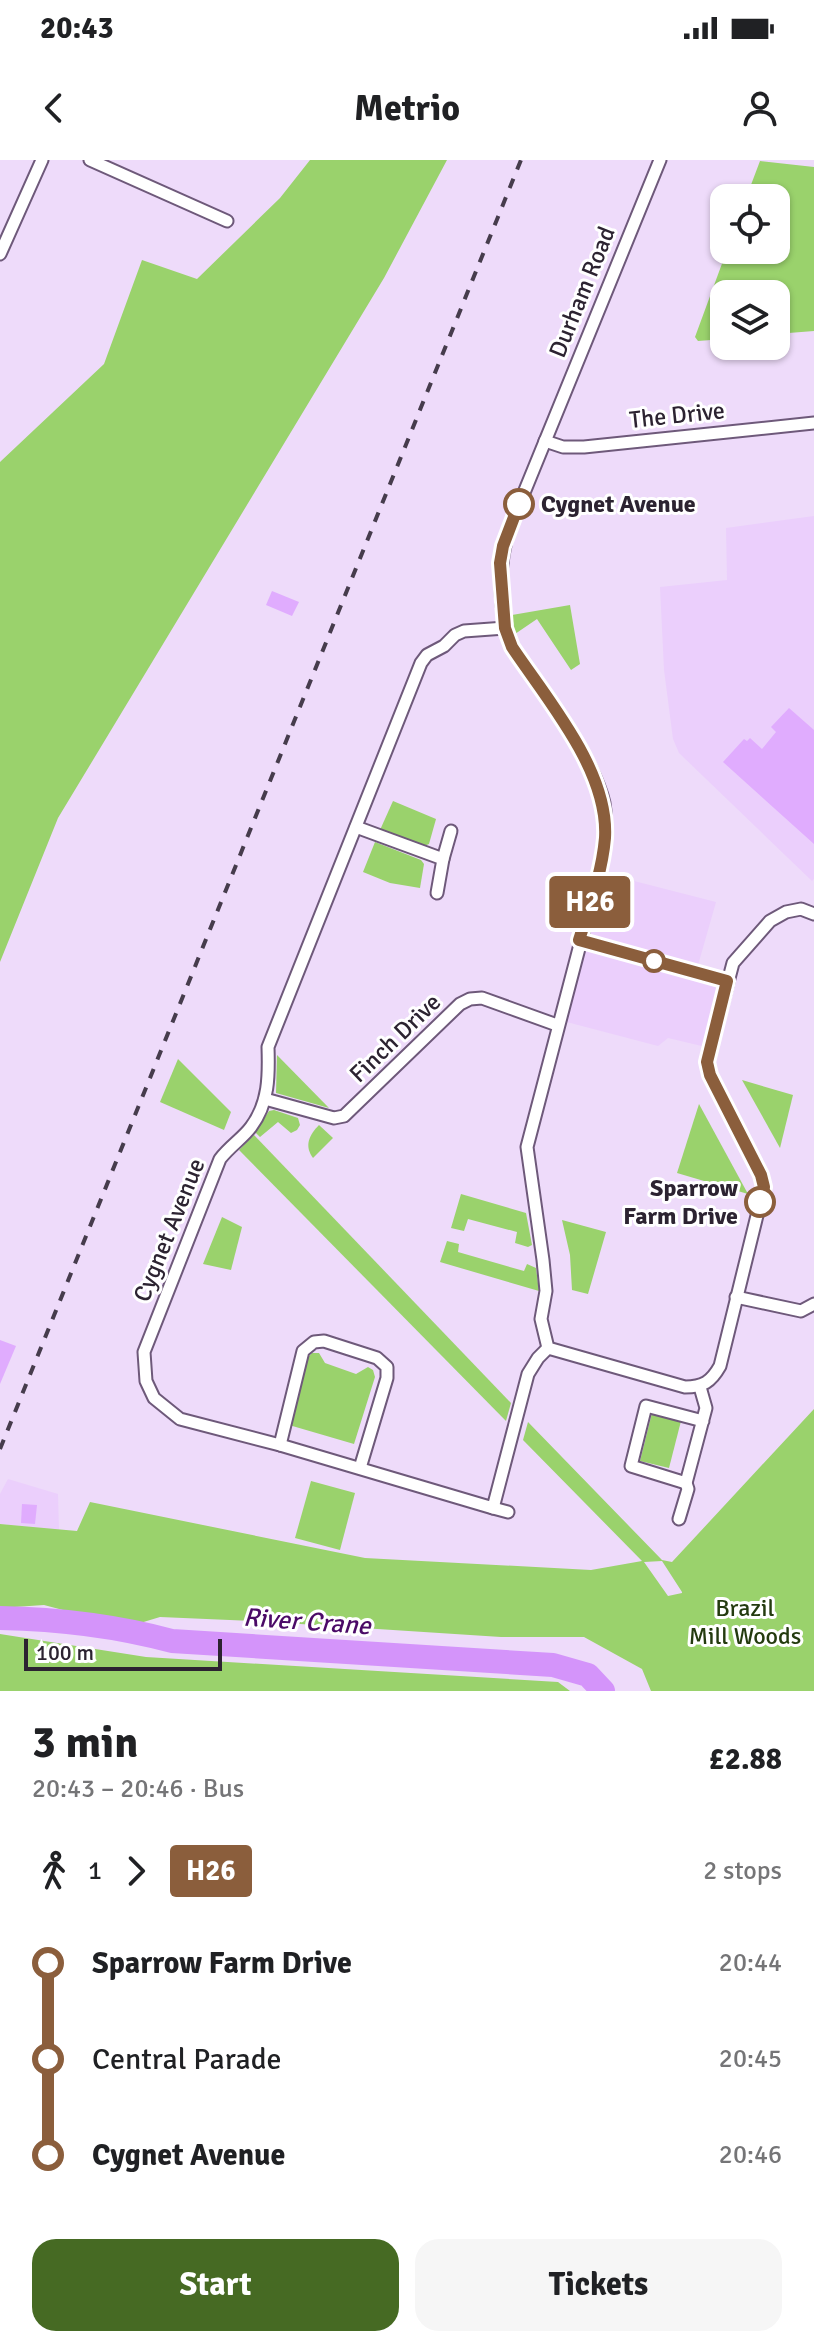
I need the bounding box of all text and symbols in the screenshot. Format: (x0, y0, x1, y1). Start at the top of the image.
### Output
text: 20:43 (40, 10, 114, 47)
icon: back (32, 86, 76, 130)
text: Metrio (354, 86, 460, 131)
icon: person (738, 86, 782, 130)
map controls (710, 184, 790, 360)
button: locate (710, 184, 790, 264)
street label: Durham Road (542, 222, 622, 362)
button: layers (710, 280, 790, 360)
street label: The Drive (628, 395, 726, 435)
marker: Cygnet Avenue (504, 489, 534, 519)
place label: Cygnet Avenue (541, 489, 696, 519)
line badge: H26 (544, 876, 636, 928)
text: H26 (565, 885, 615, 919)
unlabelled marker (643, 950, 665, 972)
street label: Finch Drive (343, 987, 447, 1089)
street label: Cygnet Avenue (127, 1154, 211, 1306)
place label: Sparrow Farm Drive (623, 1173, 739, 1231)
marker: Sparrow Farm Drive (745, 1187, 775, 1217)
park label: Brazil Mill Woods (689, 1593, 801, 1651)
water label: River Crane (242, 1602, 374, 1643)
scale bar (24, 1635, 222, 1671)
text: 100 m (36, 1639, 94, 1666)
text: 3 min (32, 1716, 138, 1770)
text: £2.88 (709, 1741, 782, 1778)
text: 20:43 – 20:46 · Bus (32, 1773, 244, 1805)
icon: walk (32, 1849, 76, 1893)
icon: forward (114, 1849, 158, 1893)
text: H26 (186, 1854, 236, 1888)
text: 1 (88, 1855, 102, 1887)
text: 2 stops (703, 1855, 782, 1887)
text: Sparrow Farm Drive (92, 1945, 352, 1982)
text: 20:44 (719, 1947, 782, 1979)
text: Central Parade (92, 2041, 282, 2078)
text: 20:45 (719, 2043, 782, 2075)
text: Cygnet Avenue (92, 2137, 285, 2174)
text: 20:46 (719, 2139, 782, 2171)
button: Start (32, 2239, 399, 2331)
button: Tickets (415, 2239, 782, 2331)

